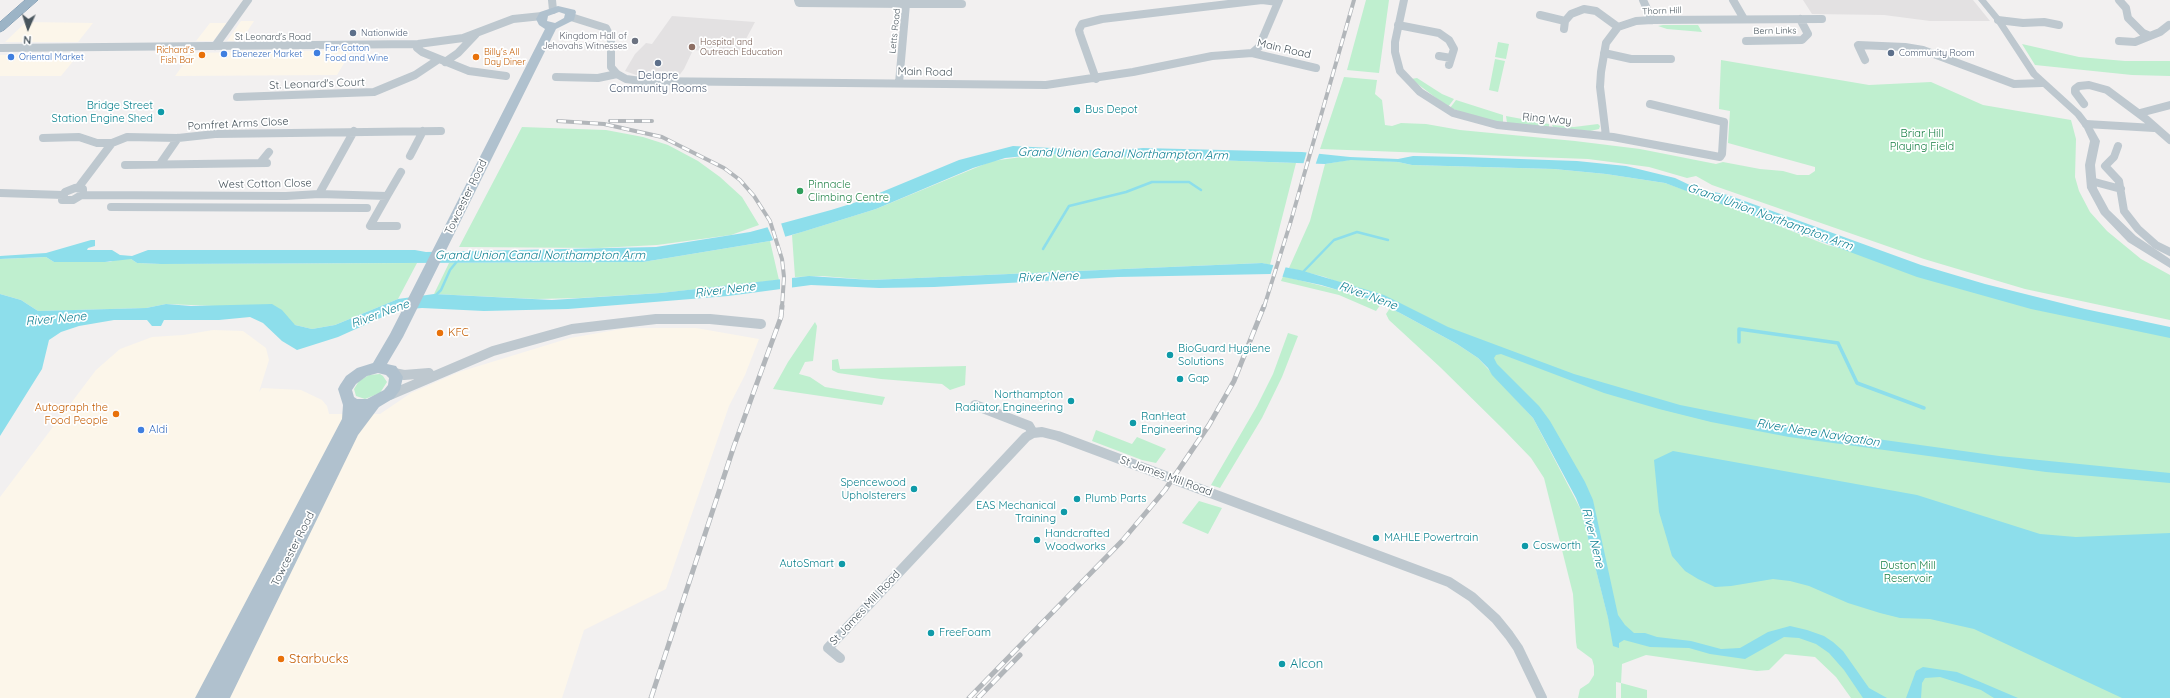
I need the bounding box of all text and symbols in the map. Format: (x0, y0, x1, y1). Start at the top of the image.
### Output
street label: Thorn Hill (1642, 5, 1682, 17)
north arrow (8, 8, 48, 48)
street label: Letts Road (887, 8, 903, 54)
street label: Bern Links (1753, 25, 1797, 37)
marker: Nationwide (348, 28, 358, 38)
place label: Nationwide (361, 28, 408, 38)
place label: Kingdom Hall of Jehovahs Witnesses (543, 31, 627, 52)
street label: St Leonard's Road (235, 32, 311, 42)
text: N (23, 33, 32, 47)
marker: Kingdom Hall of Jehovahs Witnesses (630, 36, 640, 46)
street label: Main Road (1256, 36, 1312, 62)
place label: Hospital and Outreach Education (700, 37, 783, 58)
marker: Hospital and Outreach Education (687, 42, 697, 52)
place label: Far Cotton Food and Wine (325, 43, 388, 64)
place label: Richard's Fish Bar (156, 45, 194, 66)
place label: Billy's All Day Diner (484, 47, 526, 68)
marker: Far Cotton Food and Wine (312, 48, 322, 58)
marker: Community Room (1886, 48, 1896, 58)
place label: Community Room (1899, 48, 1975, 58)
marker: Ebenezer Market (219, 49, 229, 59)
place label: Ebenezer Market (232, 49, 302, 59)
marker: Richard's Fish Bar (197, 50, 207, 60)
marker: Oriental Market (6, 52, 16, 62)
place label: Oriental Market (19, 52, 84, 62)
marker: Billy's All Day Diner (471, 52, 481, 62)
marker: Delapre Community Rooms (653, 58, 663, 68)
street label: Main Road (898, 65, 952, 79)
place label: Delapre Community Rooms (609, 69, 707, 95)
street label: St. Leonard's Court (269, 76, 365, 92)
place label: Bridge Street Station Engine Shed (52, 99, 153, 125)
place label: Bus Depot (1085, 103, 1138, 117)
marker: Bus Depot (1072, 105, 1082, 115)
marker: Bridge Street Station Engine Shed (156, 107, 166, 117)
street label: Ring Way (1522, 110, 1572, 128)
street label: Pomfret Arms Close (187, 115, 289, 133)
park label: Briar Hill Playing Field (1890, 127, 1954, 153)
water label: Grand Union Canal Northampton Arm (1018, 145, 1228, 163)
street label: Towcester Road (442, 157, 490, 237)
street label: West Cotton Close (218, 177, 312, 191)
place label: Pinnacle Climbing Centre (808, 178, 889, 204)
water label: Grand Union Northampton Arm (1685, 180, 1855, 254)
marker: Pinnacle Climbing Centre (795, 186, 805, 196)
water label: Grand Union Canal Northampton Arm (435, 248, 645, 262)
water label: River Nene (1017, 269, 1079, 285)
water label: River Nene (694, 279, 756, 301)
water label: River Nene (1337, 279, 1399, 313)
water label: River Nene (349, 297, 411, 331)
water label: River Nene (25, 309, 87, 329)
place label: KFC (448, 326, 469, 340)
marker: KFC (435, 328, 445, 338)
place label: BioGuard Hygiene Solutions (1178, 342, 1270, 368)
marker: BioGuard Hygiene Solutions (1165, 350, 1175, 360)
place label: Gap (1188, 372, 1209, 386)
marker: Gap (1175, 374, 1185, 384)
place label: Northampton Radiator Engineering (955, 388, 1063, 414)
marker: Northampton Radiator Engineering (1066, 396, 1076, 406)
place label: Autograph the Food People (35, 401, 108, 427)
marker: Autograph the Food People (111, 409, 121, 419)
place label: RanHeat Engineering (1141, 410, 1201, 436)
water label: River Nene Navigation (1755, 416, 1881, 450)
marker: RanHeat Engineering (1128, 418, 1138, 428)
place label: Aldi (149, 423, 168, 437)
marker: Aldi (136, 425, 146, 435)
street label: St James Mill Road (1118, 453, 1214, 499)
place label: Spencewood Upholsterers (840, 476, 906, 502)
marker: Spencewood Upholsterers (909, 484, 919, 494)
place label: Plumb Parts (1085, 492, 1147, 506)
marker: Plumb Parts (1072, 494, 1082, 504)
place label: EAS Mechanical Training (976, 499, 1056, 525)
marker: EAS Mechanical Training (1059, 507, 1069, 517)
water label: River Nene (1579, 507, 1607, 569)
street label: Towcester Road (269, 510, 317, 588)
place label: Handcrafted Woodworks (1045, 527, 1110, 553)
place label: MAHLE Powertrain (1384, 531, 1478, 545)
marker: MAHLE Powertrain (1371, 533, 1381, 543)
marker: Handcrafted Woodworks (1032, 535, 1042, 545)
place label: Cosworth (1533, 539, 1581, 553)
marker: Cosworth (1520, 541, 1530, 551)
place label: AutoSmart (780, 557, 834, 571)
marker: AutoSmart (837, 559, 847, 569)
park label: Duston Mill Reservoir (1880, 559, 1936, 585)
street label: St James Mill Road (827, 568, 903, 648)
place label: FreeFoam (939, 626, 991, 640)
marker: FreeFoam (926, 628, 936, 638)
place label: Starbucks (289, 651, 349, 667)
marker: Starbucks (276, 654, 286, 664)
place label: Alcon (1290, 656, 1323, 672)
marker: Alcon (1277, 659, 1287, 669)

